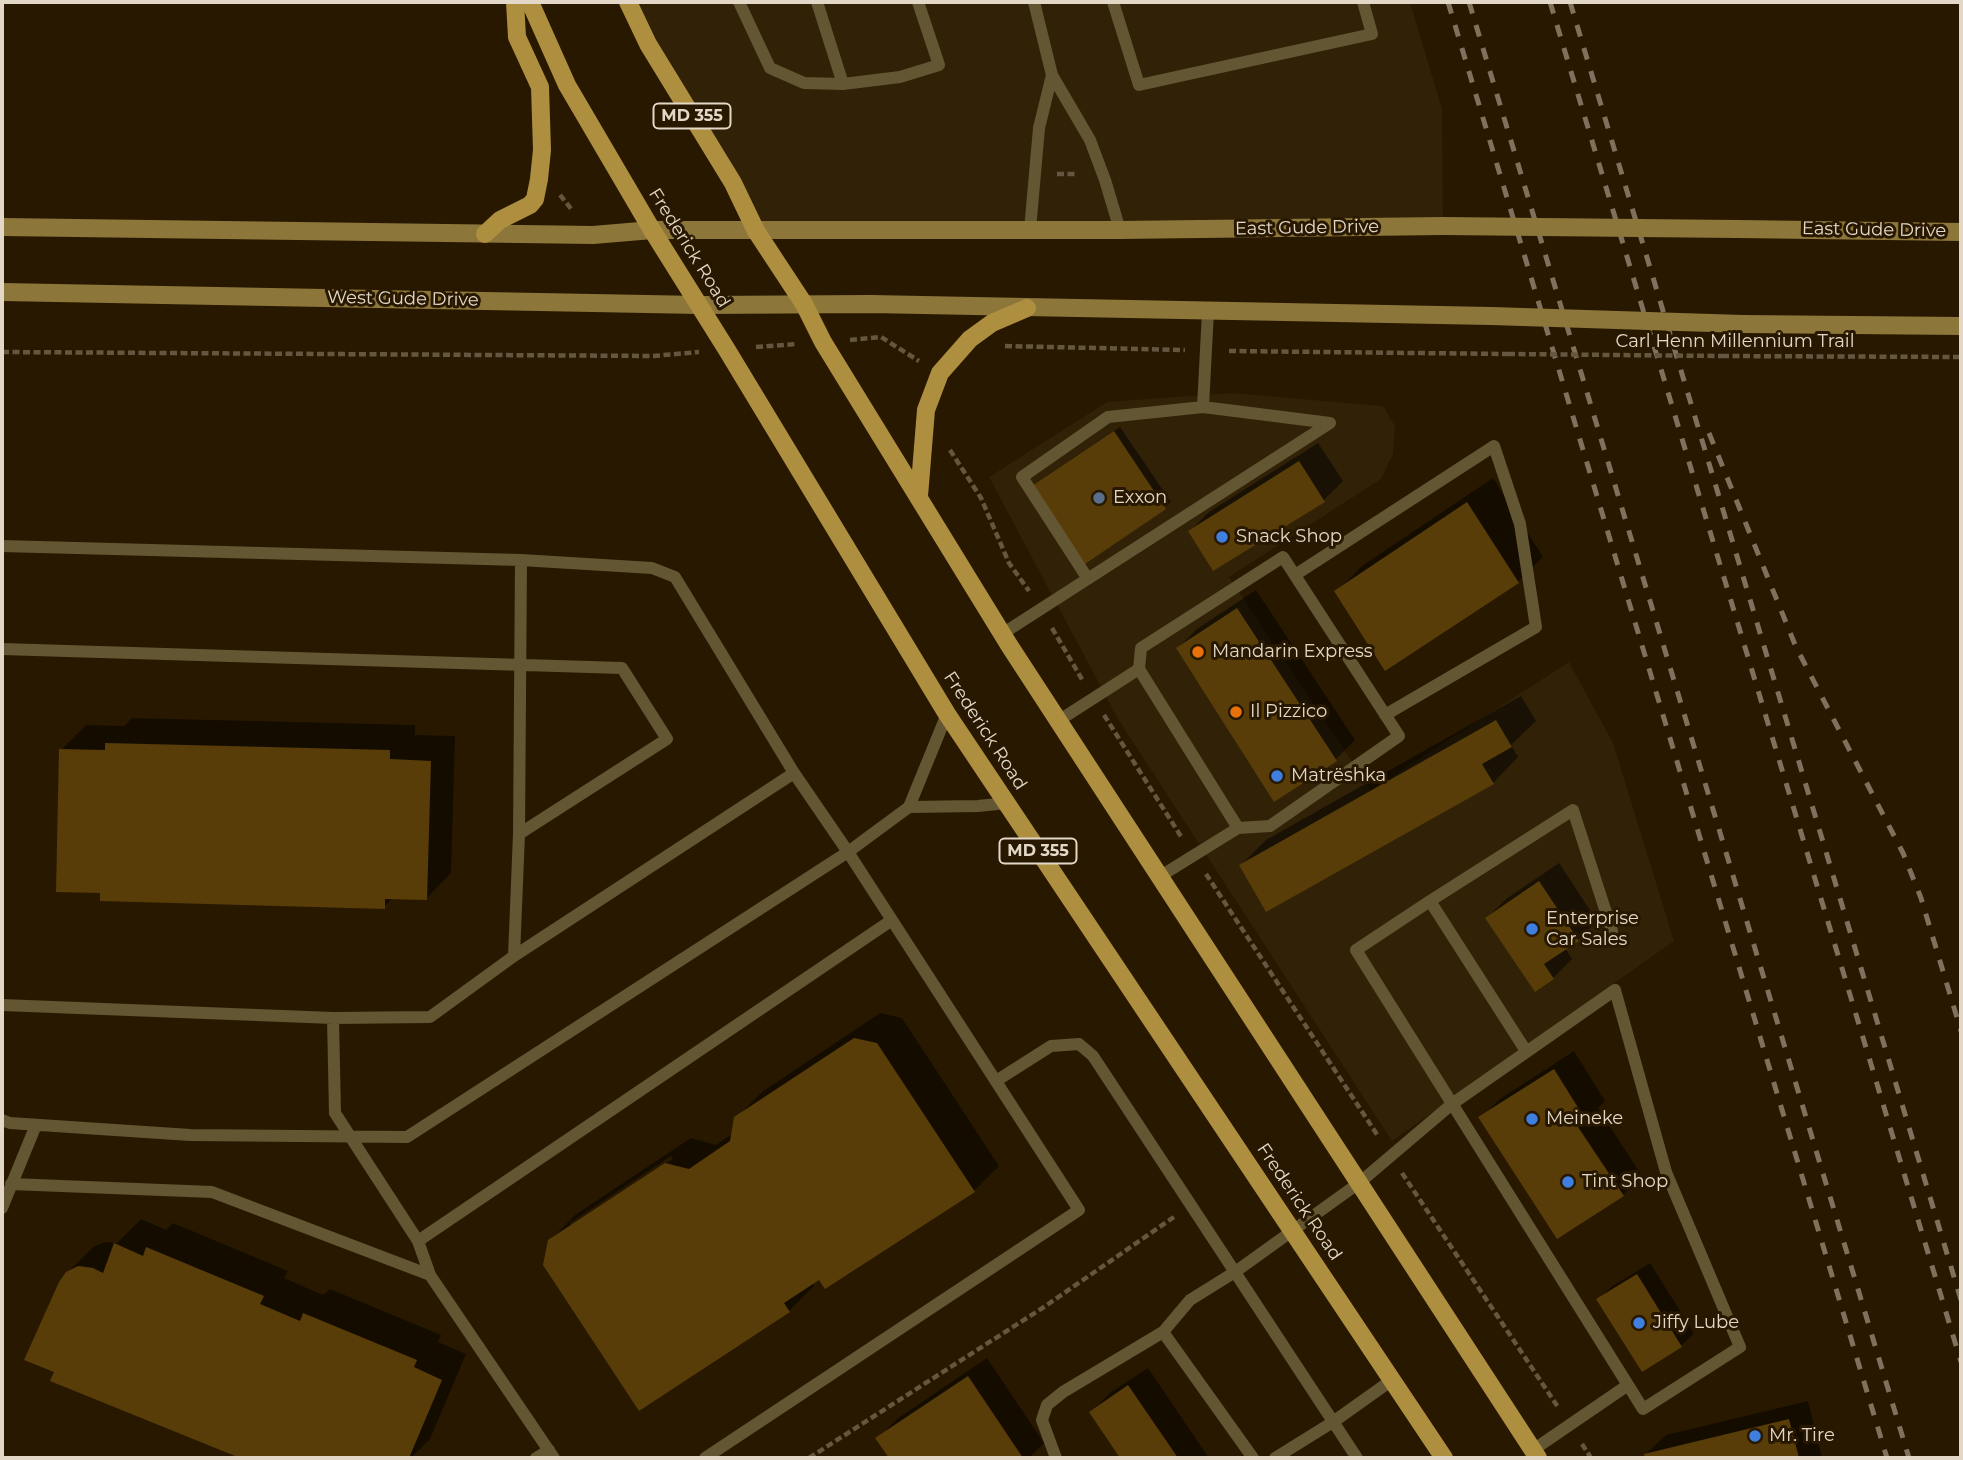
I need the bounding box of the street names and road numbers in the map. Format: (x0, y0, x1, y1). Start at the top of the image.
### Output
road number: MD 355 (654, 104, 730, 128)
street label: Frederick Road (644, 184, 734, 312)
street label: East Gude Drive (1235, 216, 1379, 240)
street label: East Gude Drive (1802, 218, 1946, 242)
street label: West Gude Drive (327, 287, 479, 311)
street label: Carl Henn Millennium Trail (1616, 331, 1854, 353)
street label: Frederick Road (939, 668, 1031, 794)
road number: MD 355 (1000, 838, 1076, 864)
street label: Frederick Road (1252, 1139, 1346, 1265)

